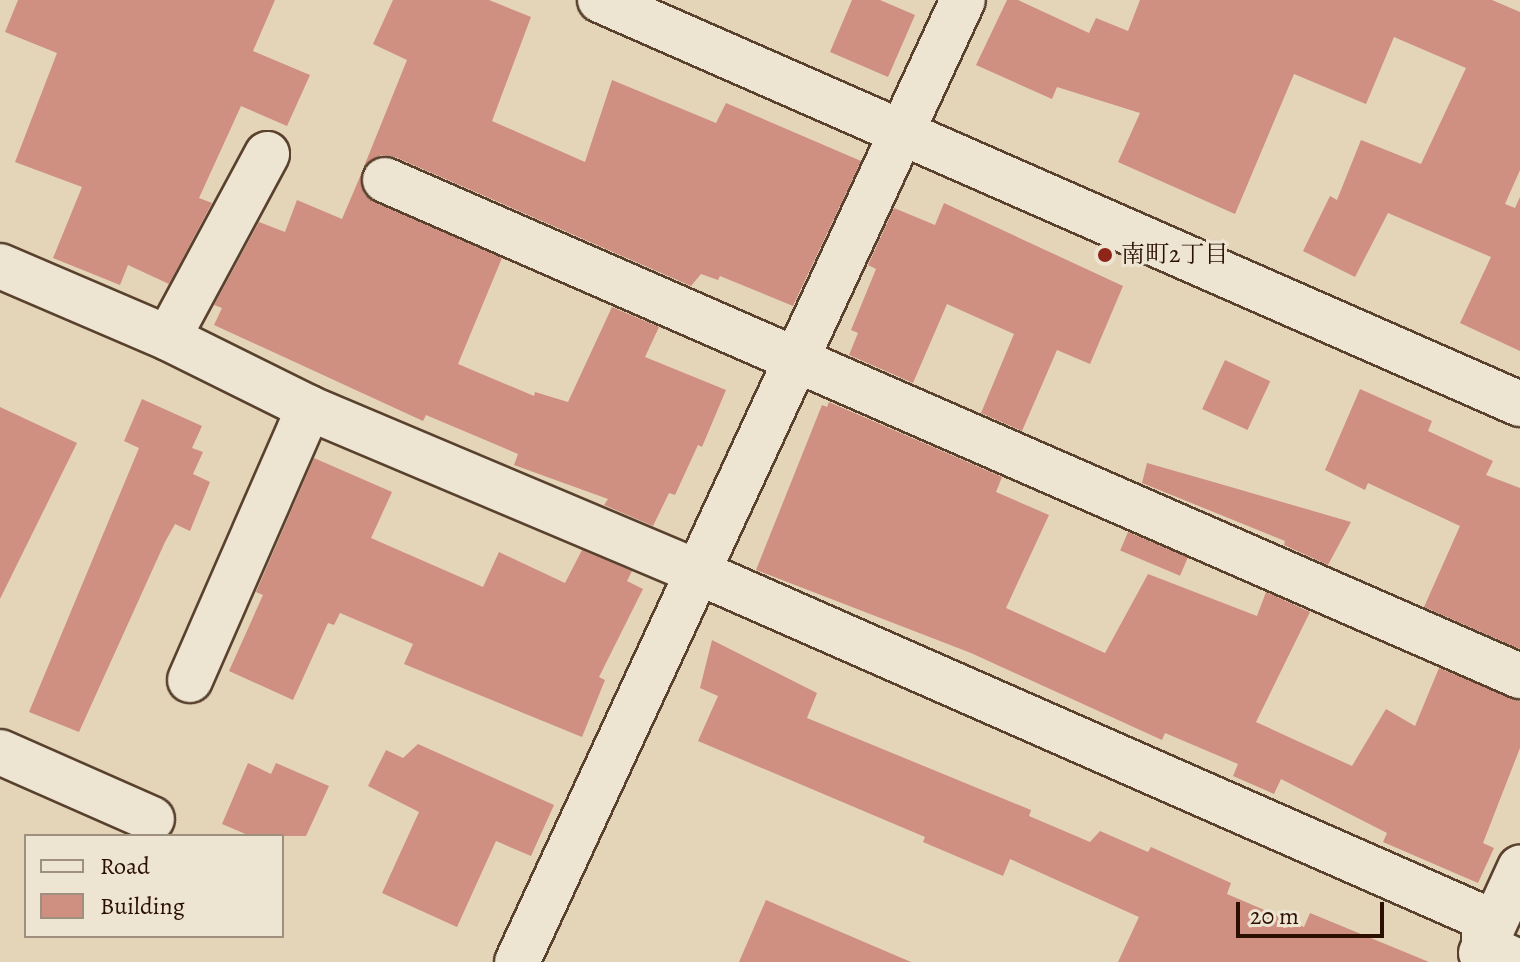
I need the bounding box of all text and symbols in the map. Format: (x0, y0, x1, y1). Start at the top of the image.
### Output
place label: 南町2丁目 (1121, 241, 1228, 269)
marker: 南町2丁目 (1096, 246, 1114, 264)
legend (24, 834, 284, 938)
text: Road (100, 850, 150, 882)
scale bar (1240, 886, 1388, 936)
text: Building (100, 890, 185, 922)
text: 20 m (1250, 900, 1299, 932)

